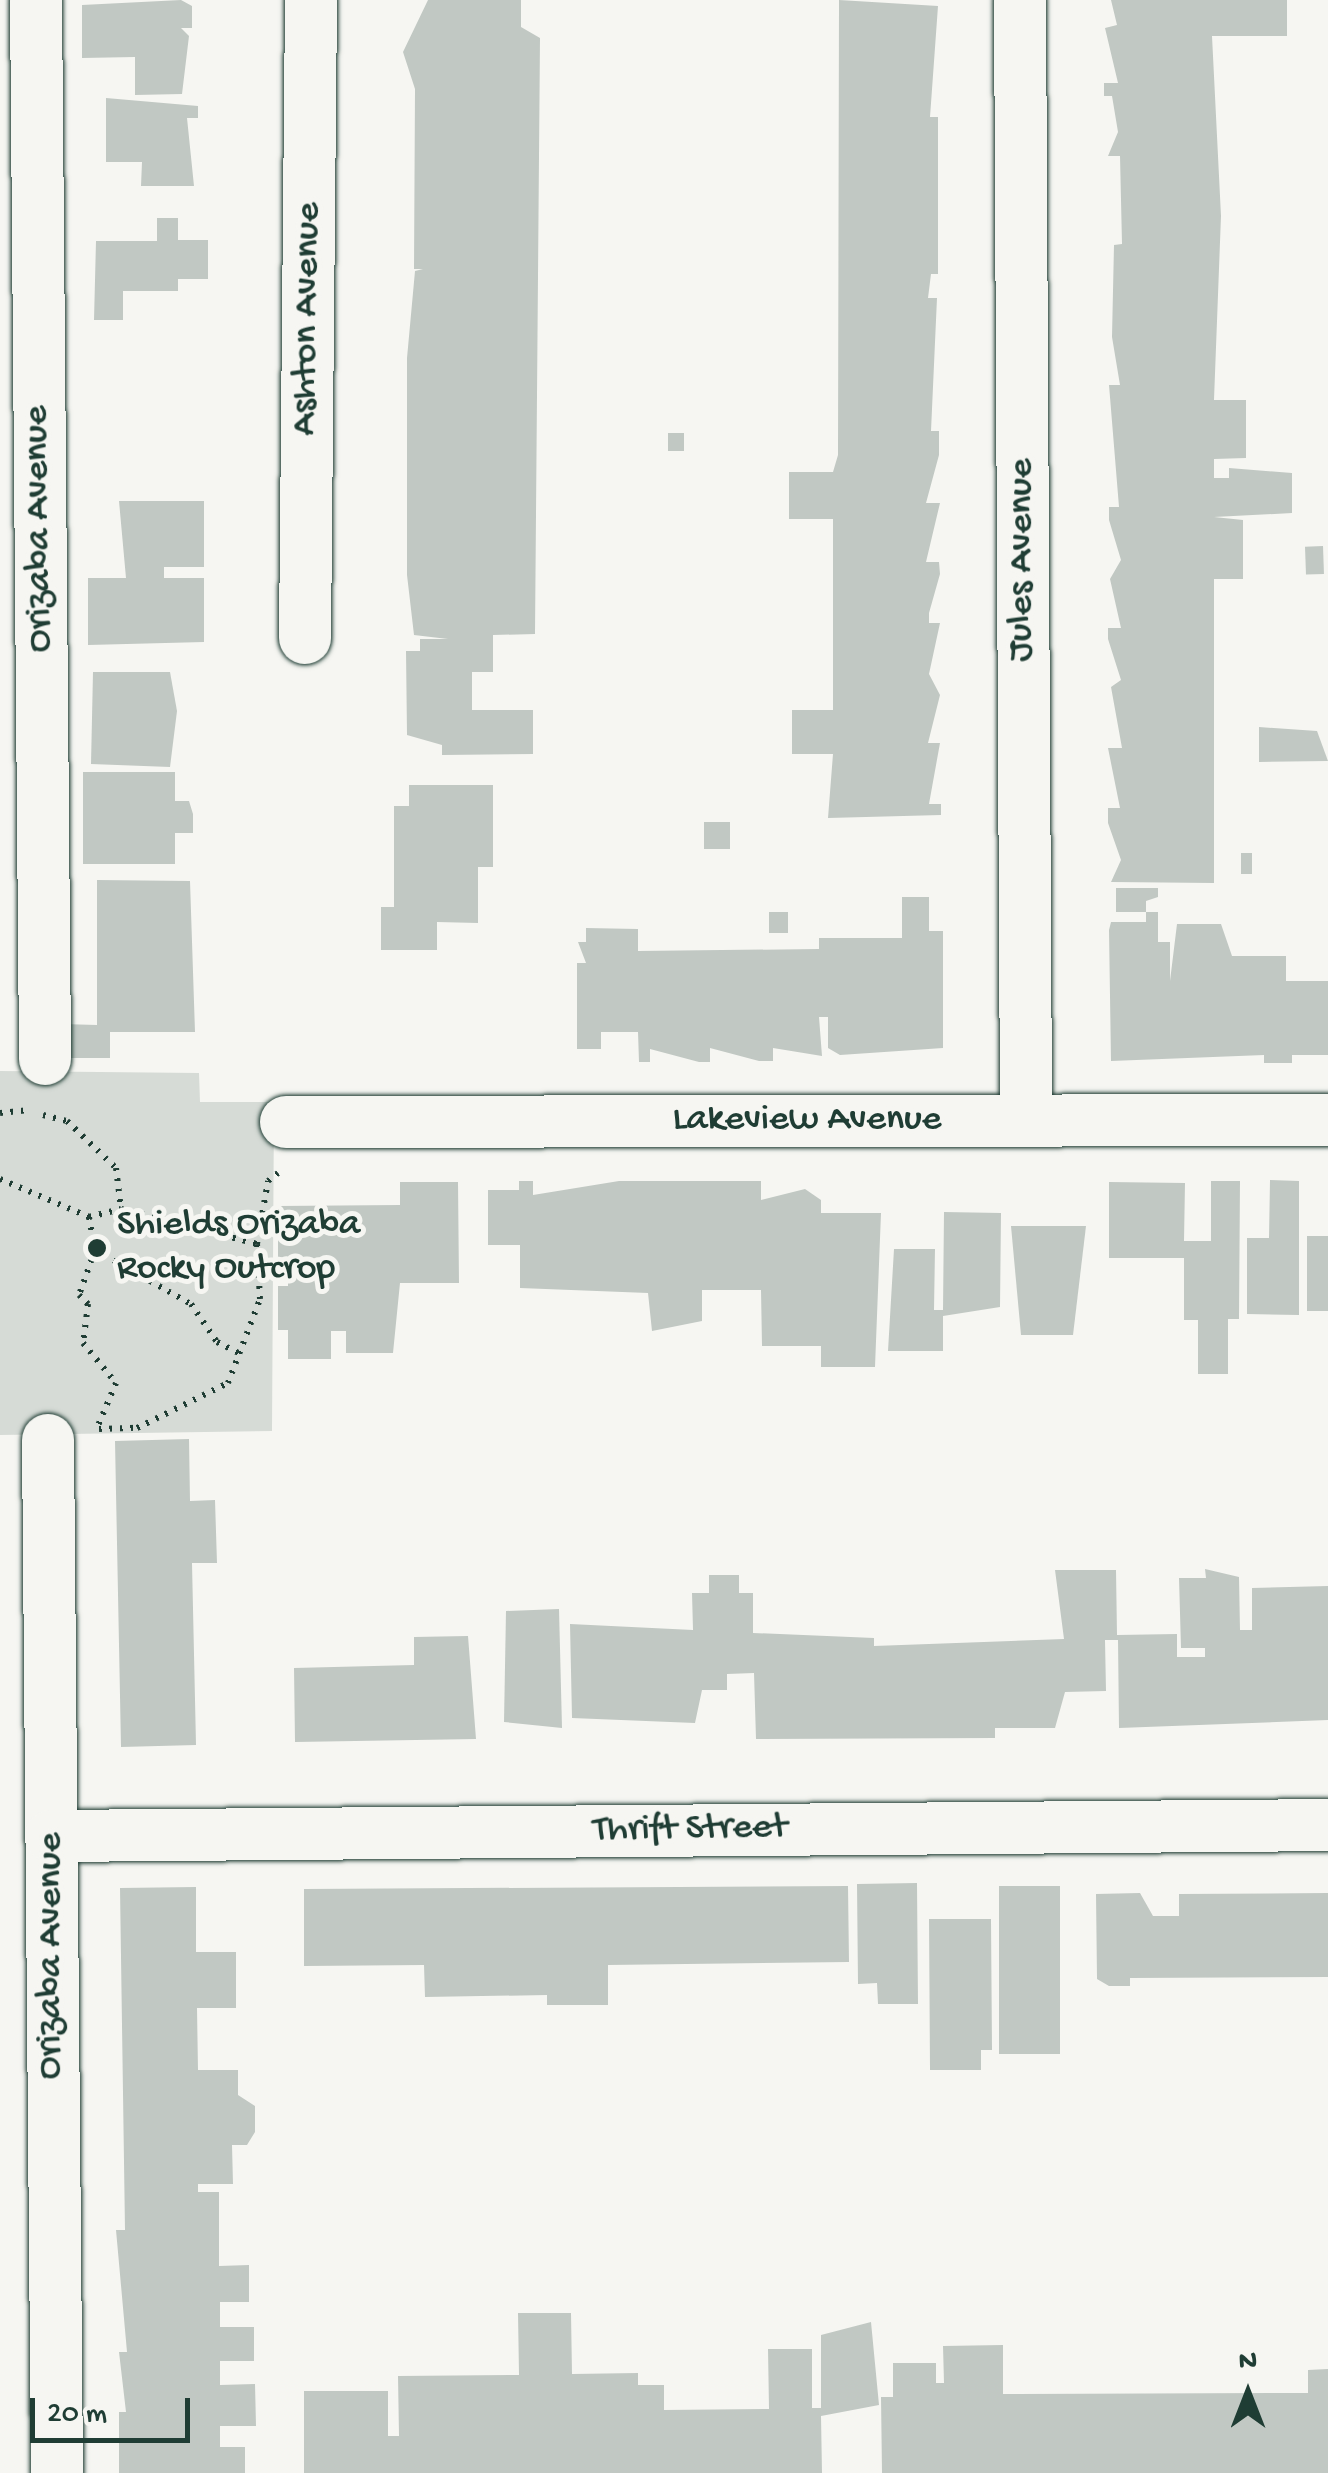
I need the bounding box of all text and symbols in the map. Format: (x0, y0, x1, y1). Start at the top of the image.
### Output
street label: Ashton Avenue (283, 202, 333, 436)
street label: Orizaba Avenue (15, 405, 65, 653)
street label: Jules Avenue (1000, 458, 1046, 662)
street label: Lakeview Avenue (673, 1098, 941, 1144)
place label: Shields Orizaba Rocky Outcrop (117, 1203, 360, 1292)
marker: Shields Orizaba Rocky Outcrop (86, 1237, 108, 1259)
street label: Thrift Street (593, 1806, 787, 1854)
street label: Orizaba Avenue (29, 1833, 75, 2079)
north arrow (1198, 2343, 1298, 2443)
text: N (1239, 2346, 1257, 2379)
scale bar (35, 2378, 195, 2440)
text: 20 m (47, 2398, 107, 2433)

